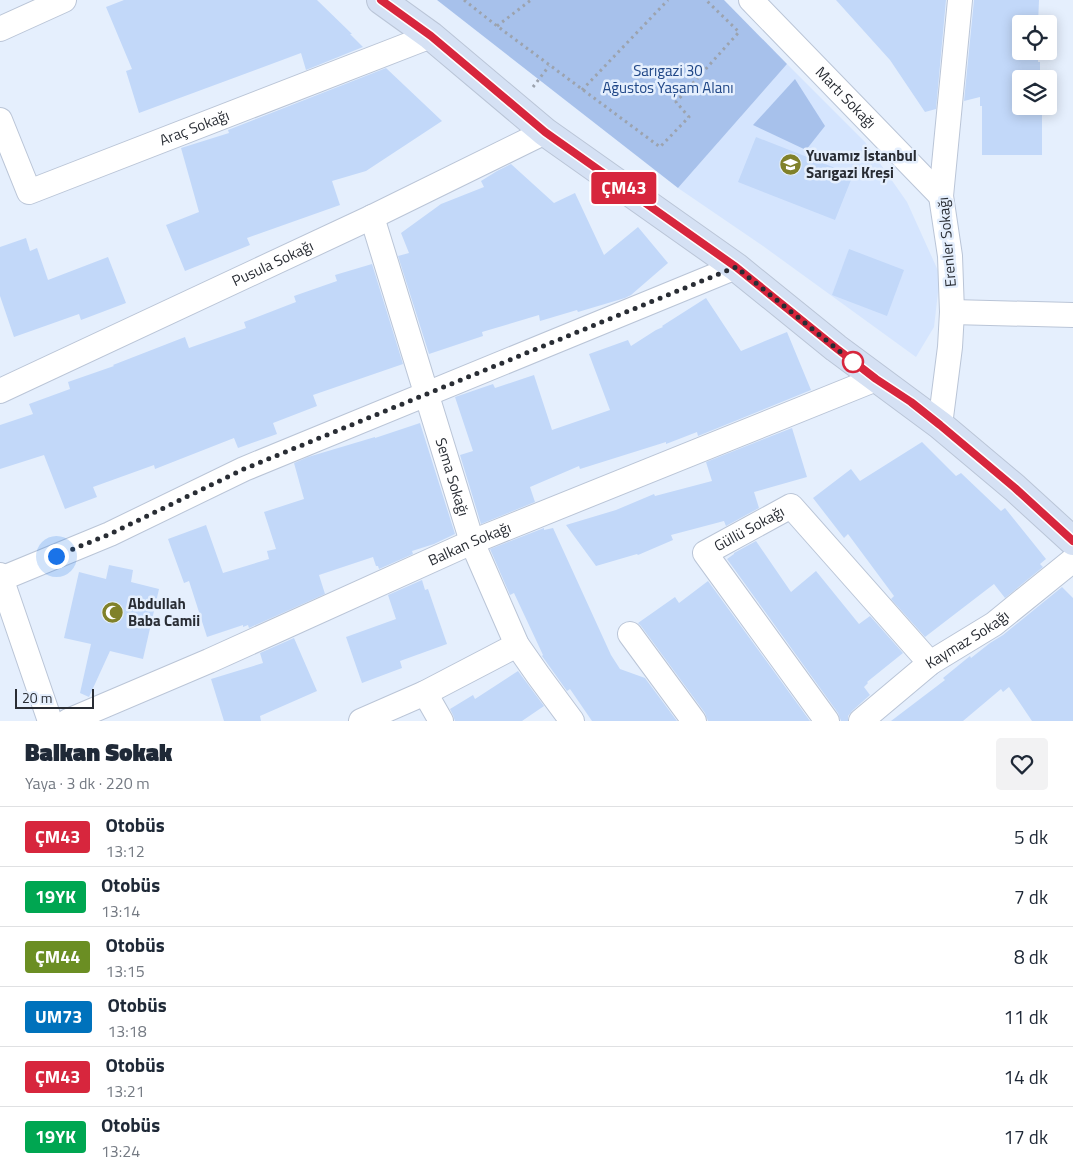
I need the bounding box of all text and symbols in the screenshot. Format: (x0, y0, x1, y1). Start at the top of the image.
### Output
map controls (1012, 15, 1057, 115)
button: locate (1012, 15, 1057, 60)
park label: Sarıgazi 30 Ağustos Yaşam Alanı (602, 59, 734, 99)
street label: Martı Sokağı (810, 61, 882, 134)
button: layers (1012, 70, 1057, 115)
street label: Araç Sokağı (156, 103, 232, 151)
place label: Yuvamız İstanbul Sarıgazi Kreşi (806, 144, 917, 184)
school or university icon: Yuvamız İstanbul Sarıgazi Kreşi (778, 153, 802, 177)
line badge: ÇM43 (589, 172, 659, 204)
text: ÇM43 (601, 174, 647, 201)
street label: Erenler Sokağı (931, 196, 962, 288)
street label: Pusula Sokağı (228, 234, 317, 292)
unlabelled marker (842, 351, 864, 373)
street label: Sema Sokağı (430, 435, 475, 519)
street label: Güllü Sokağı (710, 500, 788, 557)
street label: Balkan Sokağı (424, 515, 514, 571)
your location (44, 544, 69, 569)
place label: Abdullah Baba Camii (128, 592, 200, 632)
mosque icon: Abdullah Baba Camii (100, 601, 124, 625)
street label: Kaymaz Sokağı (921, 604, 1014, 674)
scale bar (15, 686, 94, 709)
text: 20 m (22, 687, 52, 708)
text: Balkan Sokak (25, 734, 172, 770)
button: heart (996, 738, 1048, 790)
text: Yaya · 3 dk · 220 m (25, 771, 150, 795)
text: Otobüs (105, 810, 165, 839)
text: 5 dk (1014, 822, 1048, 851)
text: ÇM43 (35, 823, 80, 850)
text: 13:12 (105, 839, 145, 863)
text: Otobüs (101, 870, 160, 899)
text: 7 dk (1014, 882, 1048, 911)
text: 19YK (35, 883, 76, 910)
text: 13:14 (101, 899, 140, 923)
text: Otobüs (105, 930, 165, 959)
text: 8 dk (1014, 942, 1048, 971)
text: ÇM44 (35, 943, 80, 970)
text: 13:15 (105, 959, 145, 983)
text: Otobüs (107, 990, 167, 1019)
text: 11 dk (1003, 1002, 1048, 1031)
text: UM73 (35, 1003, 82, 1030)
text: 13:18 (107, 1019, 147, 1043)
text: Otobüs (105, 1050, 165, 1079)
text: 14 dk (1003, 1062, 1048, 1091)
text: ÇM43 (35, 1063, 80, 1090)
text: 13:21 (105, 1079, 145, 1103)
text: Otobüs (101, 1110, 160, 1139)
text: 17 dk (1003, 1122, 1048, 1151)
text: 19YK (35, 1123, 76, 1150)
text: 13:24 (101, 1139, 140, 1163)

